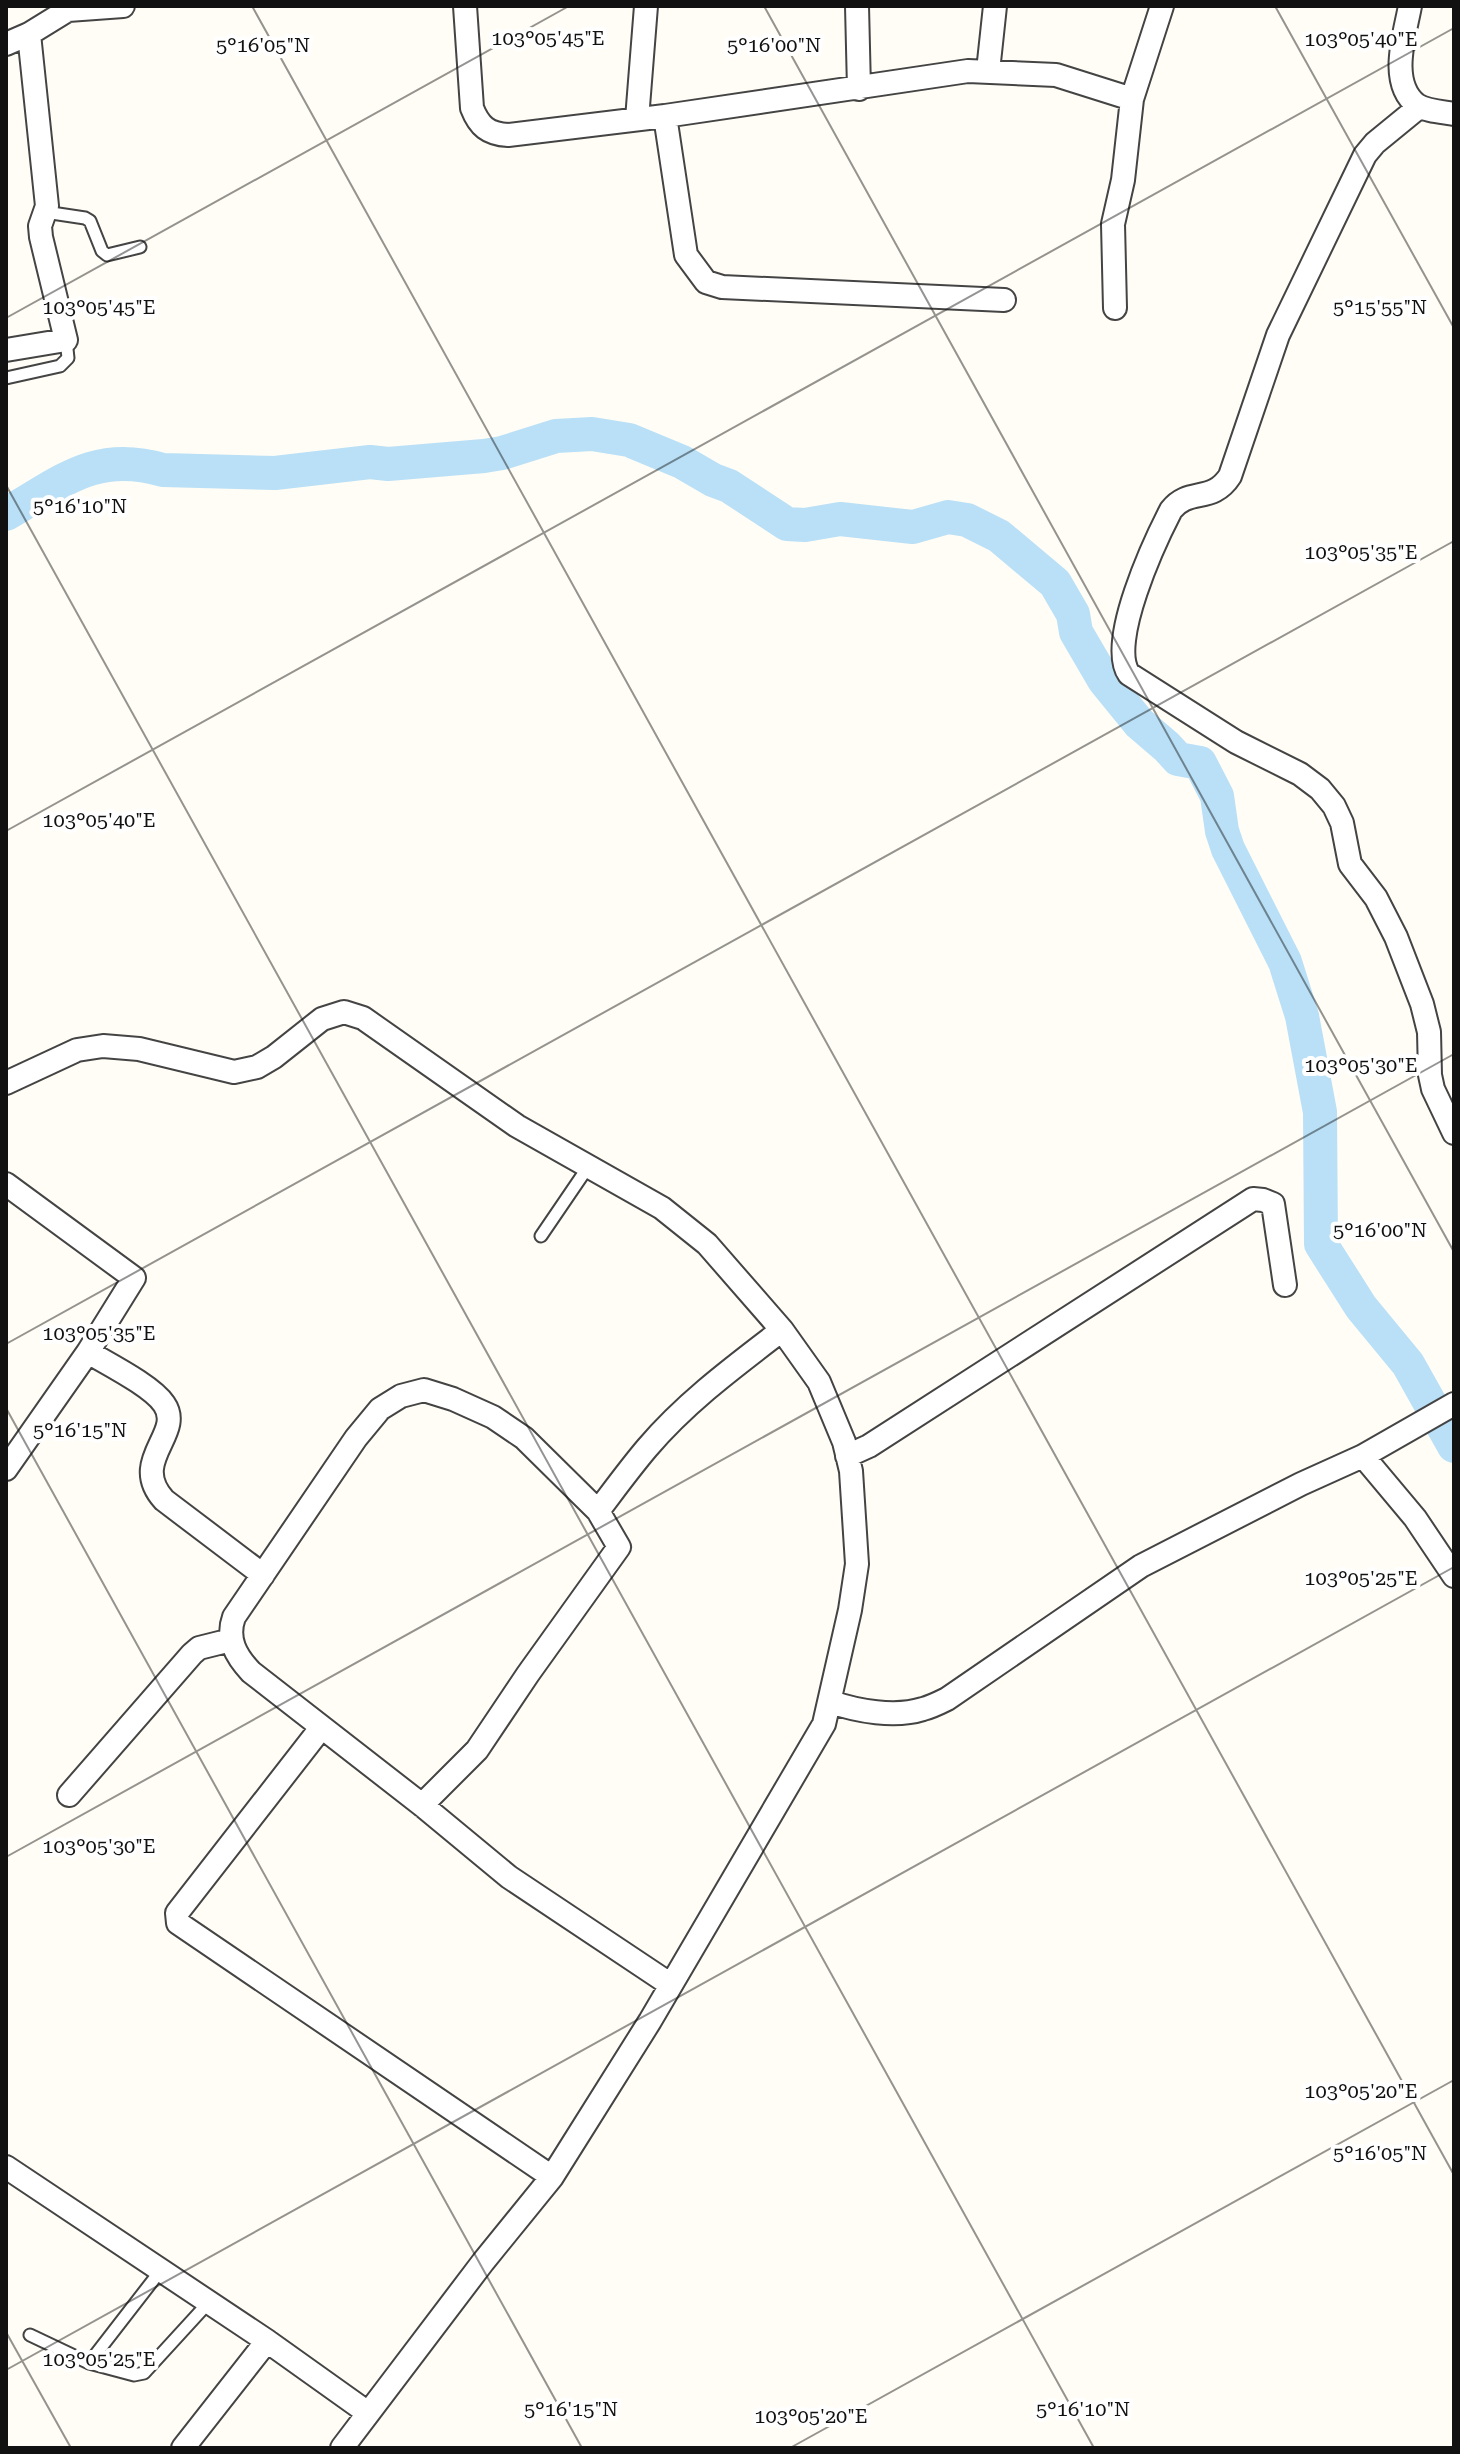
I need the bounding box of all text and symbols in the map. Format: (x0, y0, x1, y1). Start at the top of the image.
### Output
text: 103°05'45"E (491, 26, 605, 50)
text: 103°05'40"E (1304, 27, 1418, 51)
text: 5°16'05"N (216, 33, 310, 57)
text: 5°16'00"N (727, 33, 821, 57)
text: 103°05'45"E (42, 295, 156, 319)
text: 5°15'55"N (1333, 295, 1427, 319)
text: 5°16'10"N (33, 494, 127, 518)
text: 103°05'35"E (1304, 540, 1418, 564)
text: 103°05'40"E (42, 808, 156, 832)
text: 103°05'30"E (1304, 1053, 1418, 1077)
text: 5°16'00"N (1333, 1218, 1427, 1242)
text: 103°05'35"E (42, 1321, 156, 1345)
text: 5°16'15"N (33, 1418, 127, 1442)
text: 103°05'25"E (1304, 1566, 1418, 1590)
text: 103°05'30"E (42, 1834, 156, 1858)
text: 103°05'20"E (1304, 2079, 1418, 2103)
text: 5°16'05"N (1333, 2141, 1427, 2165)
text: 103°05'25"E (42, 2347, 156, 2371)
text: 5°16'15"N (524, 2397, 618, 2421)
text: 5°16'10"N (1036, 2397, 1130, 2421)
text: 103°05'20"E (754, 2404, 868, 2428)

